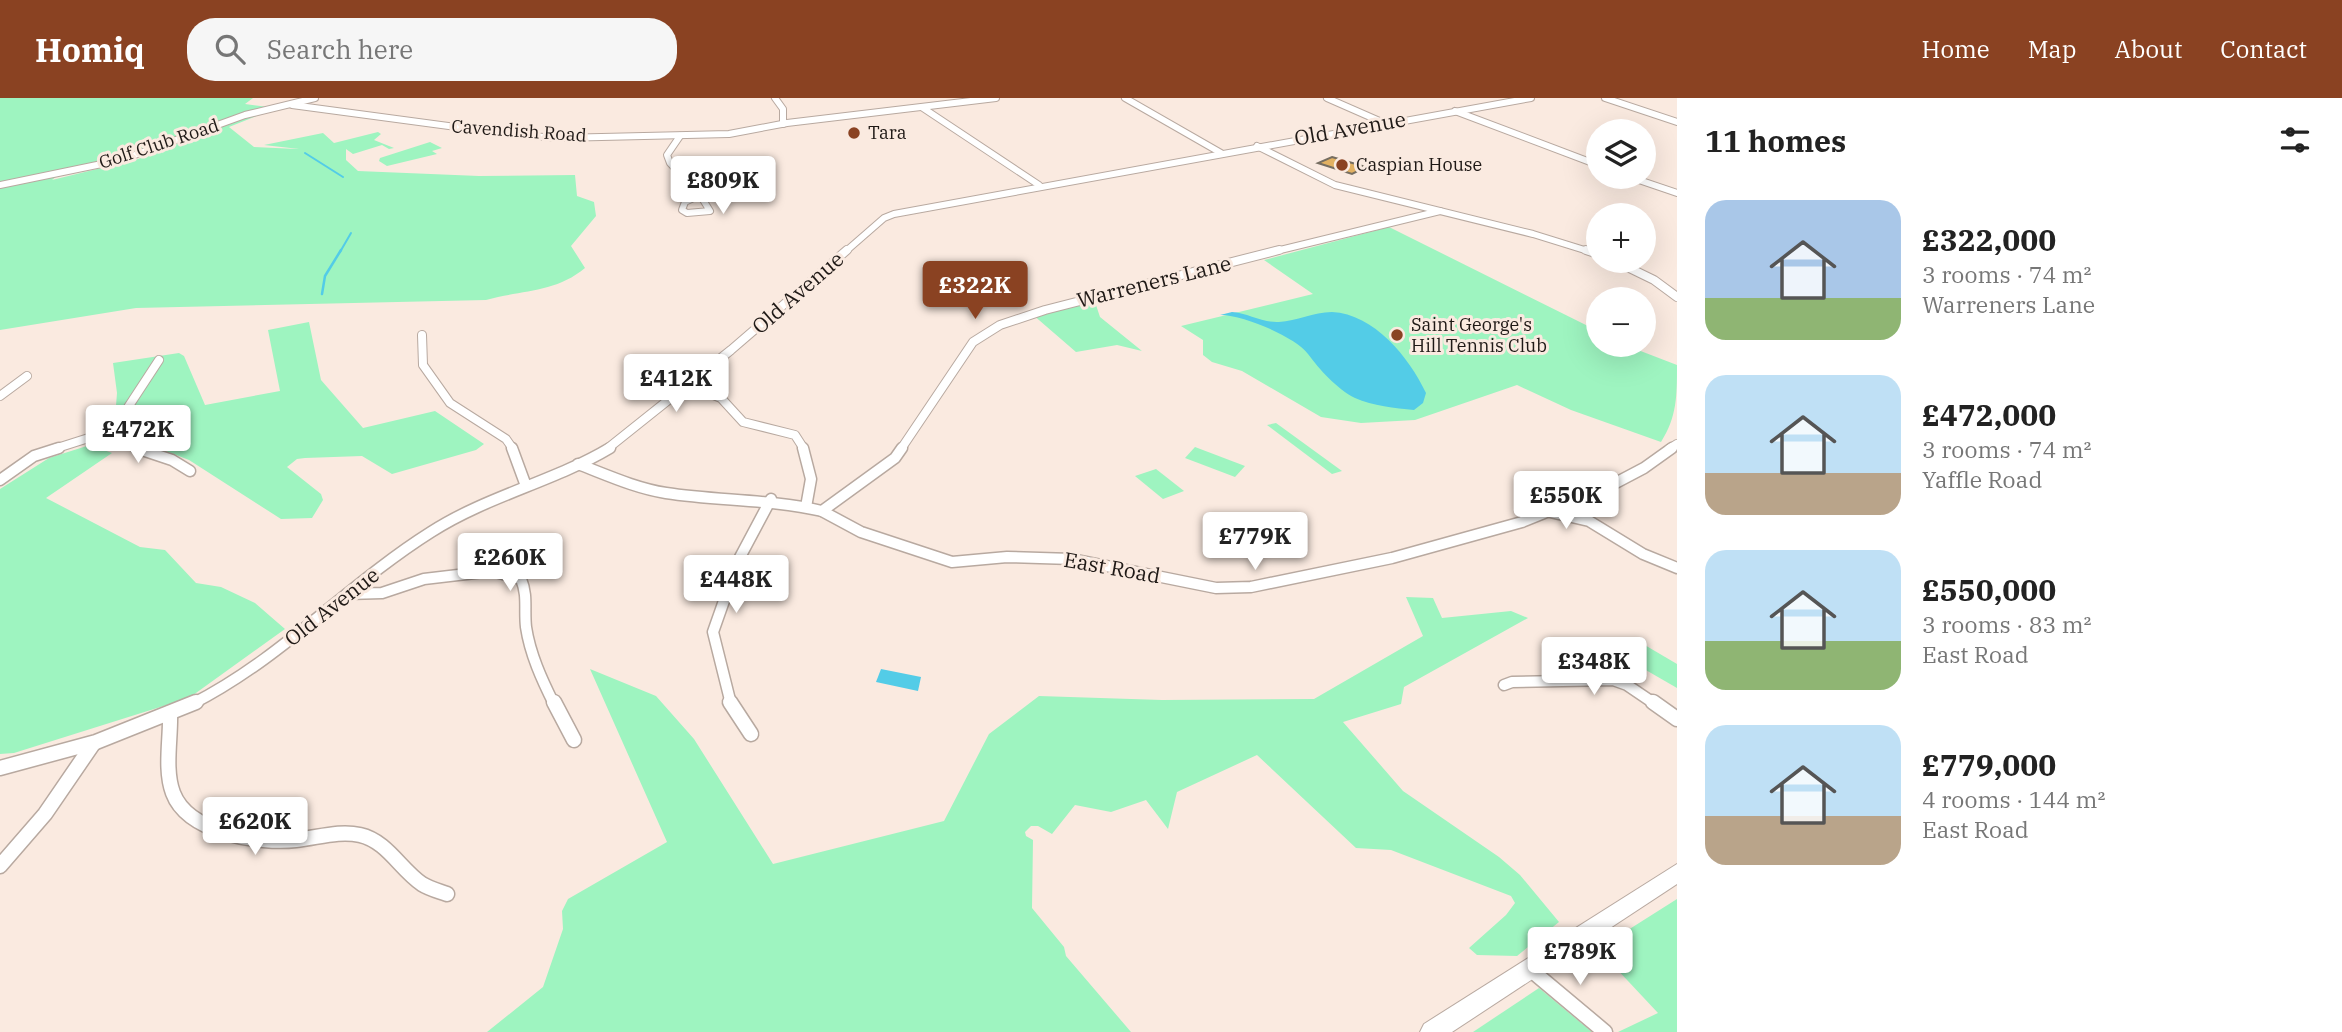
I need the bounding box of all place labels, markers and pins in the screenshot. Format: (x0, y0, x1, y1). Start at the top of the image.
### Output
place label: Tara (868, 121, 907, 144)
marker: Tara (846, 125, 862, 141)
place label: Caspian House (1356, 153, 1482, 176)
pin: £809K (674, 156, 772, 216)
marker: Caspian House (1334, 157, 1350, 173)
pin: £322K (926, 262, 1024, 321)
place label: Saint George's Hill Tennis Club (1411, 313, 1547, 357)
marker: Saint George's Hill Tennis Club (1389, 327, 1405, 343)
pin: £412K (627, 354, 725, 414)
pin: £472K (89, 406, 187, 465)
pin: £550K (1517, 472, 1615, 531)
pin: £779K (1206, 512, 1304, 572)
pin: £260K (461, 533, 559, 593)
pin: £448K (687, 556, 785, 615)
pin: £348K (1545, 638, 1643, 697)
pin: £620K (206, 798, 304, 857)
pin: £789K (1531, 928, 1629, 987)

